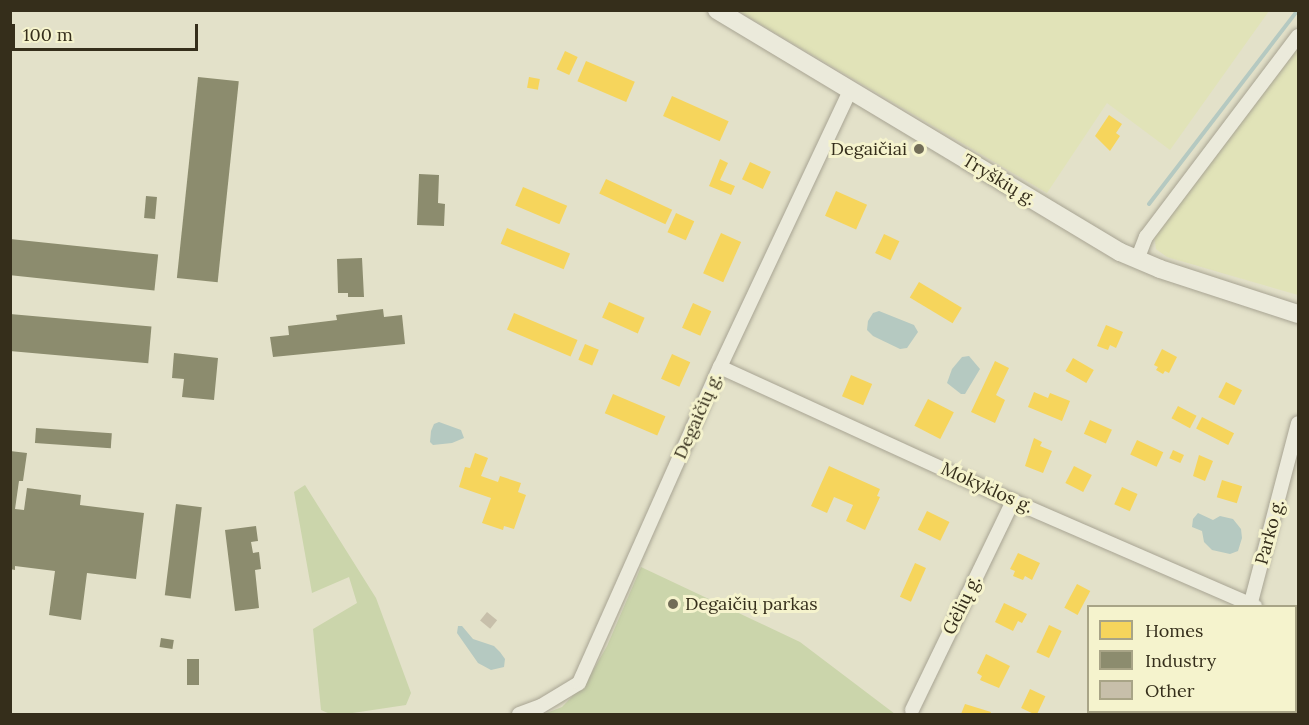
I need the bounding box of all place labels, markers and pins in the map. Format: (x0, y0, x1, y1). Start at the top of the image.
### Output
place label: Degaičiai (831, 138, 907, 160)
marker: Degaičiai (912, 142, 926, 156)
place label: Degaičių parkas (685, 593, 818, 615)
marker: Degaičių parkas (666, 597, 680, 611)

